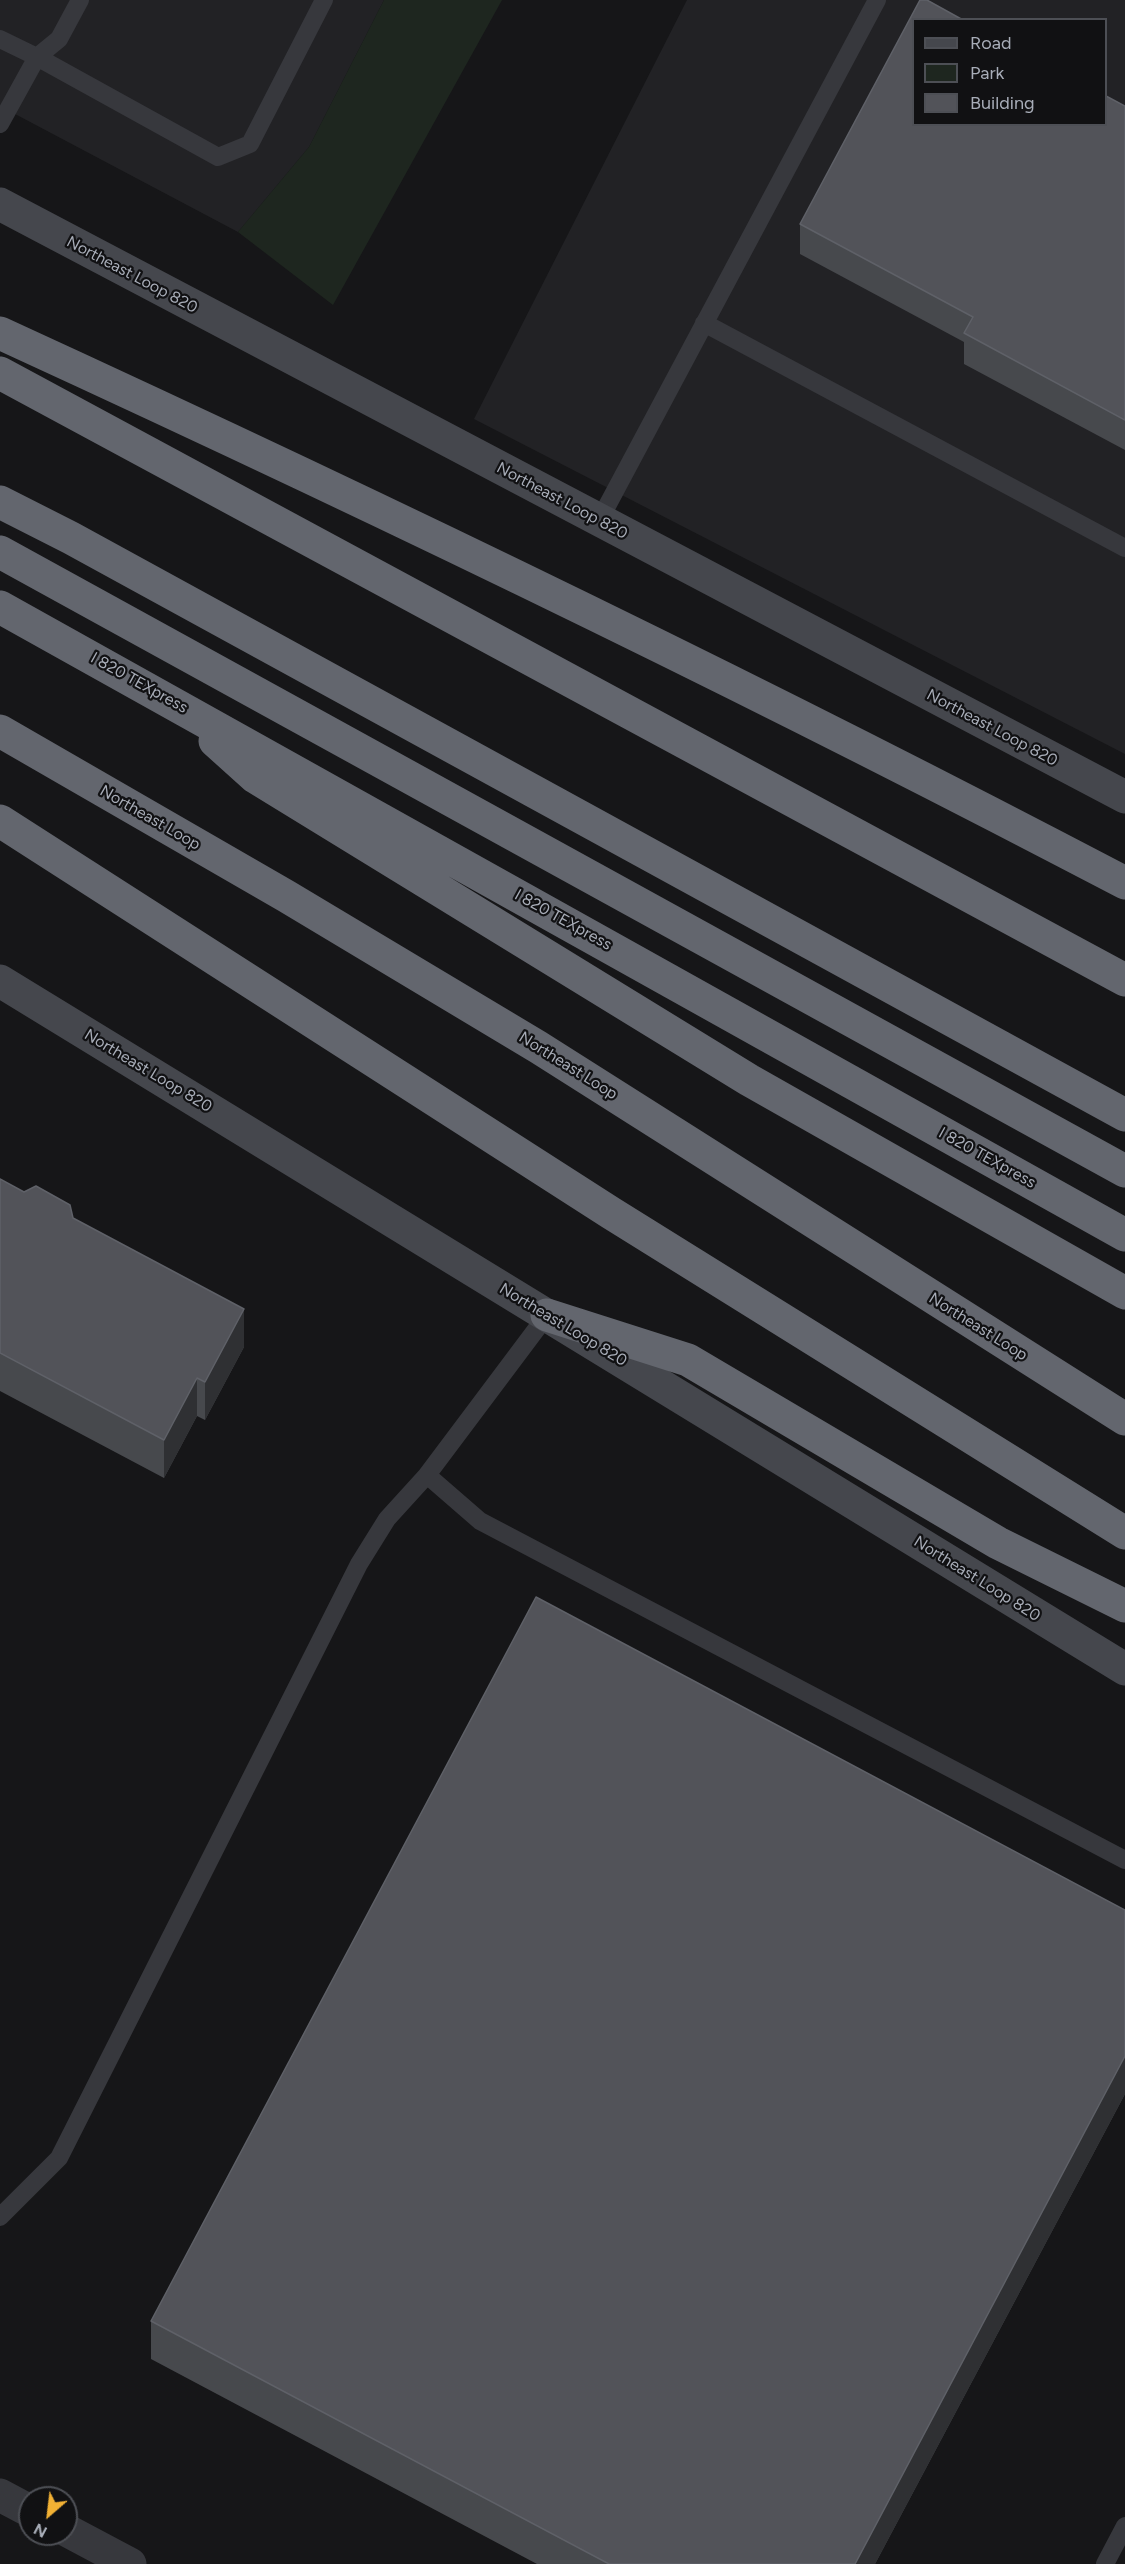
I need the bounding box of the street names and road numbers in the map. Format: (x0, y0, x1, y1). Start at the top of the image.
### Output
street label: Northeast Loop 820 (63, 232, 201, 318)
street label: Northeast Loop 820 (493, 458, 631, 544)
street label: I 820 TEXpress (87, 648, 191, 718)
street label: Northeast Loop 820 (923, 685, 1061, 771)
street label: Northeast Loop (96, 782, 204, 854)
street label: I 820 TEXpress (511, 885, 615, 955)
street label: Northeast Loop 820 (81, 1025, 215, 1117)
street label: Northeast Loop (515, 1028, 621, 1104)
street label: I 820 TEXpress (935, 1123, 1039, 1193)
street label: Northeast Loop 820 (496, 1279, 630, 1371)
street label: Northeast Loop (925, 1289, 1031, 1365)
street label: Northeast Loop 820 (910, 1532, 1044, 1626)

